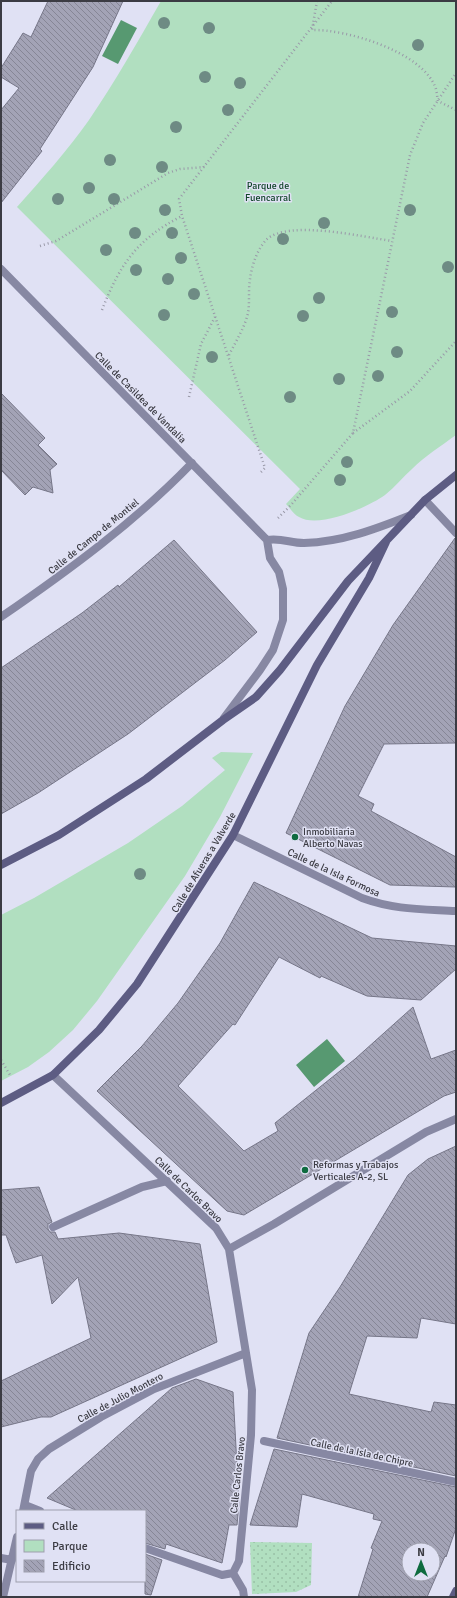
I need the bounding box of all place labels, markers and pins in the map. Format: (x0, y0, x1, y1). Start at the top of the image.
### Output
place label: Inmobiliaria Alberto Navas (303, 826, 363, 850)
marker: Inmobiliaria Alberto Navas (290, 832, 300, 842)
place label: Reformas y Trabajos Verticales A-2, SL (313, 1159, 399, 1183)
marker: Reformas y Trabajos Verticales A-2, SL (300, 1165, 310, 1175)

